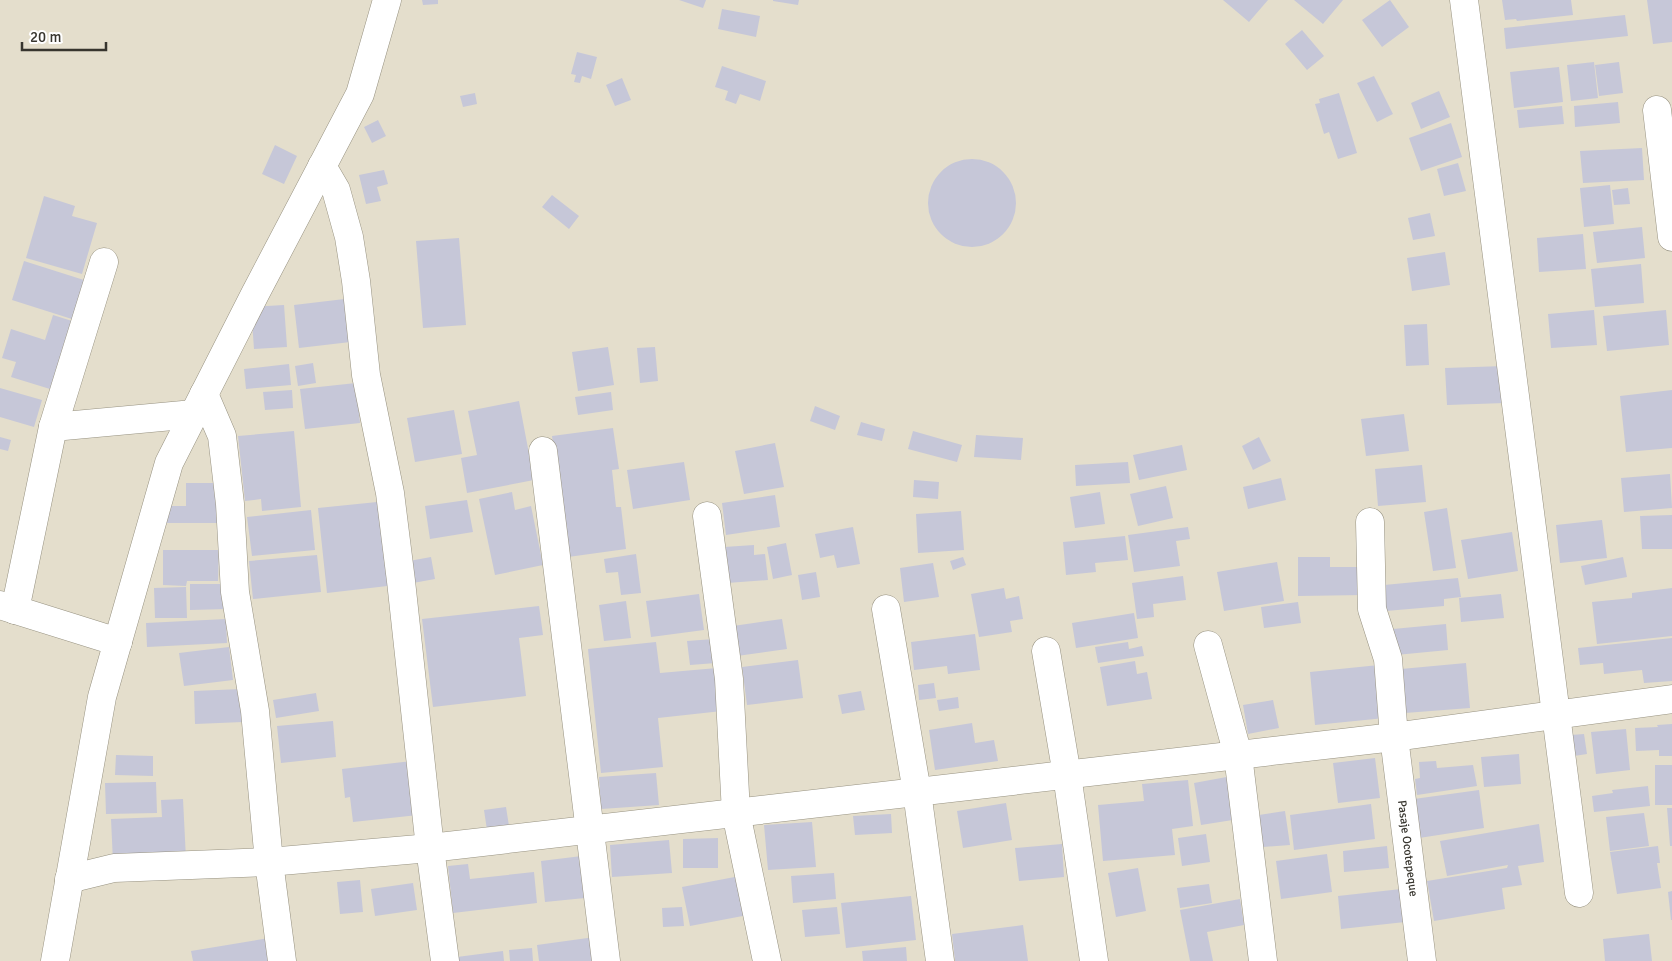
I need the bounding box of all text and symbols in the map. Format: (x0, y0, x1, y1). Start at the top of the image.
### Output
scale bar (22, 20, 106, 52)
text: 20 m (30, 28, 61, 46)
street label: Pasaje Ocotepeque (1394, 799, 1421, 897)

